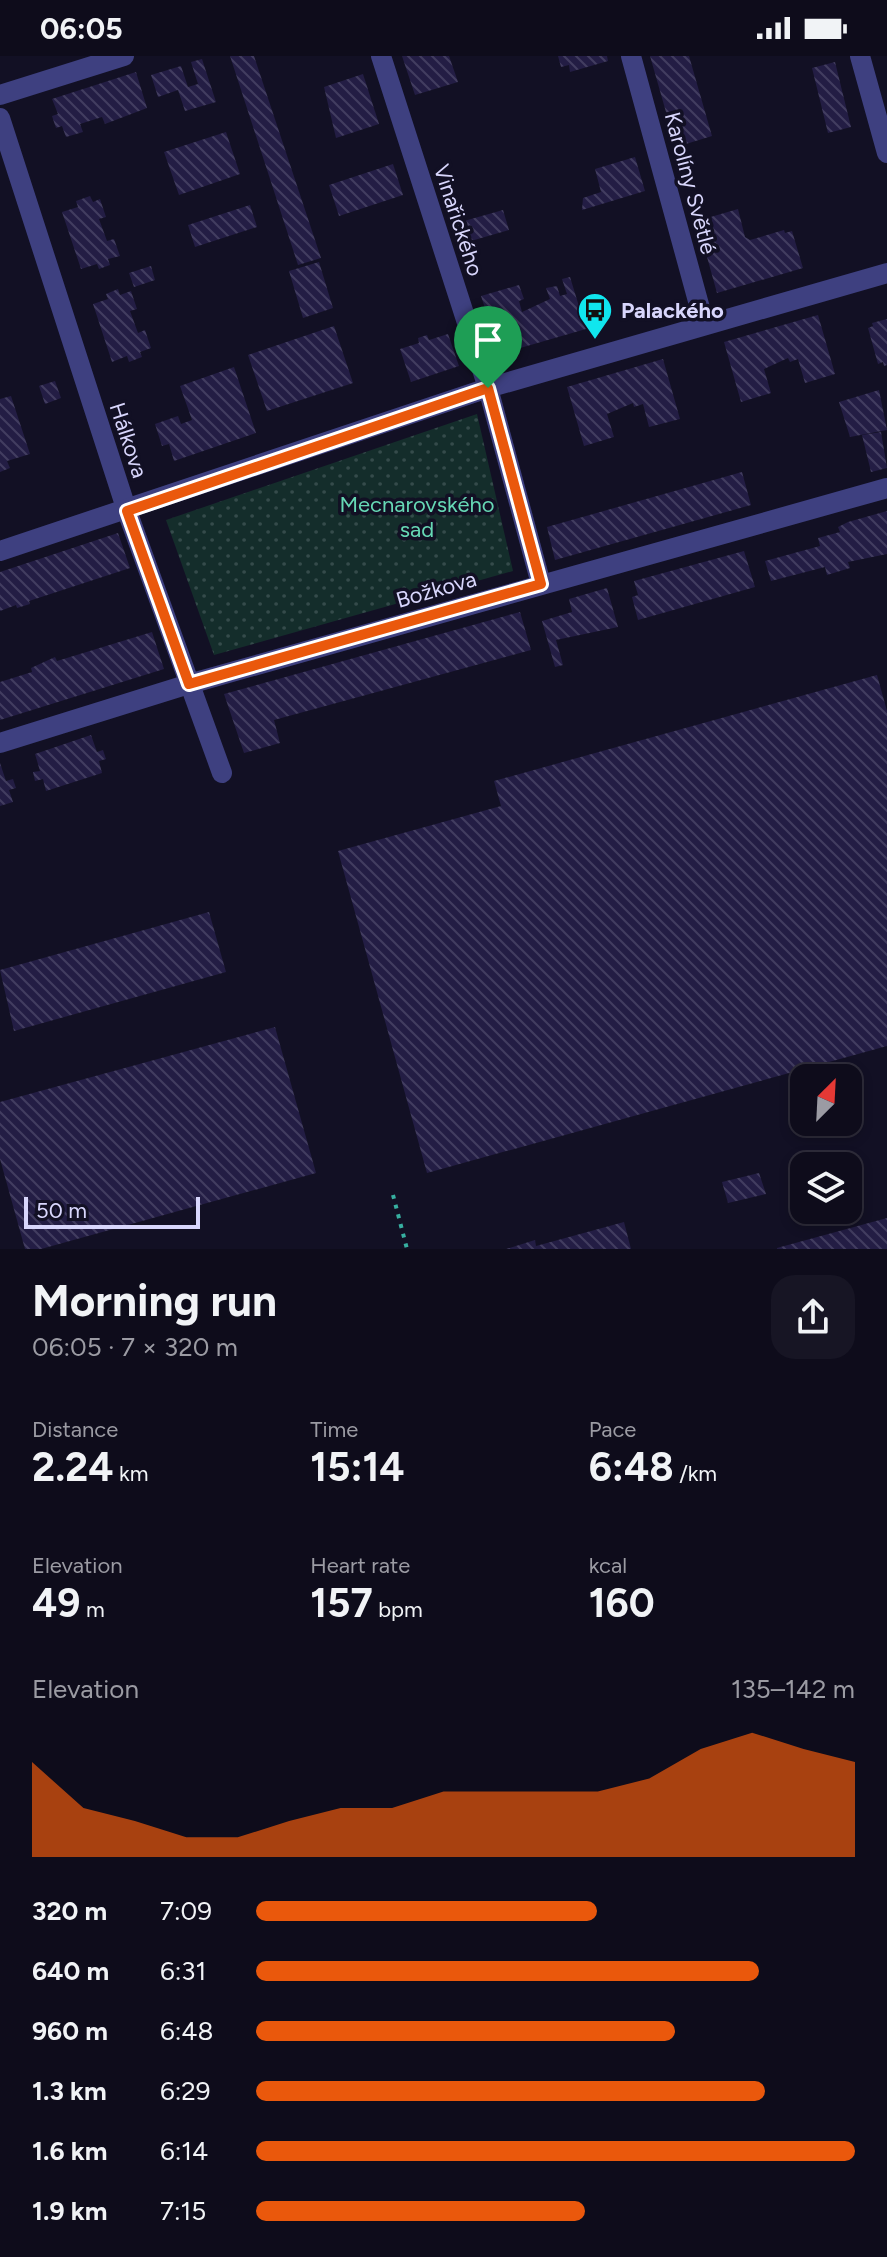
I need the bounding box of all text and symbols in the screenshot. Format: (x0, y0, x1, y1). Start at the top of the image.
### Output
text: 06:05 (40, 10, 123, 47)
street label: Karolíny Světlé (659, 109, 722, 257)
street label: Vinařického (428, 161, 489, 279)
bus stop icon: Palackého (576, 291, 614, 341)
place label: Palackého (621, 297, 724, 324)
pin (454, 306, 522, 388)
icon: arrive (466, 318, 510, 362)
street label: Hálkova (104, 399, 153, 481)
park label: Mecnarovského sad (339, 491, 495, 543)
street label: Božkova (393, 565, 479, 614)
north arrow (790, 1064, 862, 1136)
map controls (790, 1064, 862, 1224)
button: layers (790, 1152, 862, 1224)
scale bar (24, 1193, 200, 1229)
text: 50 m (36, 1197, 87, 1224)
text: Morning run (32, 1274, 277, 1327)
button: share (771, 1275, 855, 1359)
text: 06:05 · 7 × 320 m (32, 1331, 238, 1363)
text: Distance (32, 1416, 118, 1443)
text: Time (310, 1416, 358, 1443)
text: Pace (589, 1416, 636, 1443)
text: 2.24 (32, 1443, 114, 1491)
text: 15:14 (310, 1443, 405, 1491)
text: 6:48 (589, 1443, 674, 1491)
text: km (114, 1460, 148, 1487)
text: /km (674, 1460, 717, 1487)
text: Elevation (32, 1552, 122, 1579)
text: Heart rate (310, 1552, 410, 1579)
text: kcal (589, 1552, 627, 1579)
text: 49 (32, 1579, 81, 1627)
text: 157 (310, 1579, 373, 1627)
text: 160 (589, 1579, 655, 1627)
text: m (81, 1596, 105, 1623)
text: bpm (373, 1596, 423, 1623)
text: Elevation (32, 1673, 139, 1705)
text: 135–142 m (731, 1673, 855, 1705)
text: 320 m (32, 1895, 107, 1927)
text: 7:09 (160, 1895, 212, 1927)
text: 640 m (32, 1955, 109, 1987)
text: 6:31 (160, 1955, 206, 1987)
text: 960 m (32, 2015, 108, 2047)
text: 6:48 (160, 2015, 213, 2047)
text: 1.3 km (32, 2075, 107, 2107)
text: 6:29 (160, 2075, 211, 2107)
text: 1.6 km (32, 2135, 107, 2167)
text: 6:14 (160, 2135, 208, 2167)
text: 1.9 km (32, 2195, 107, 2227)
text: 7:15 (160, 2195, 206, 2227)

